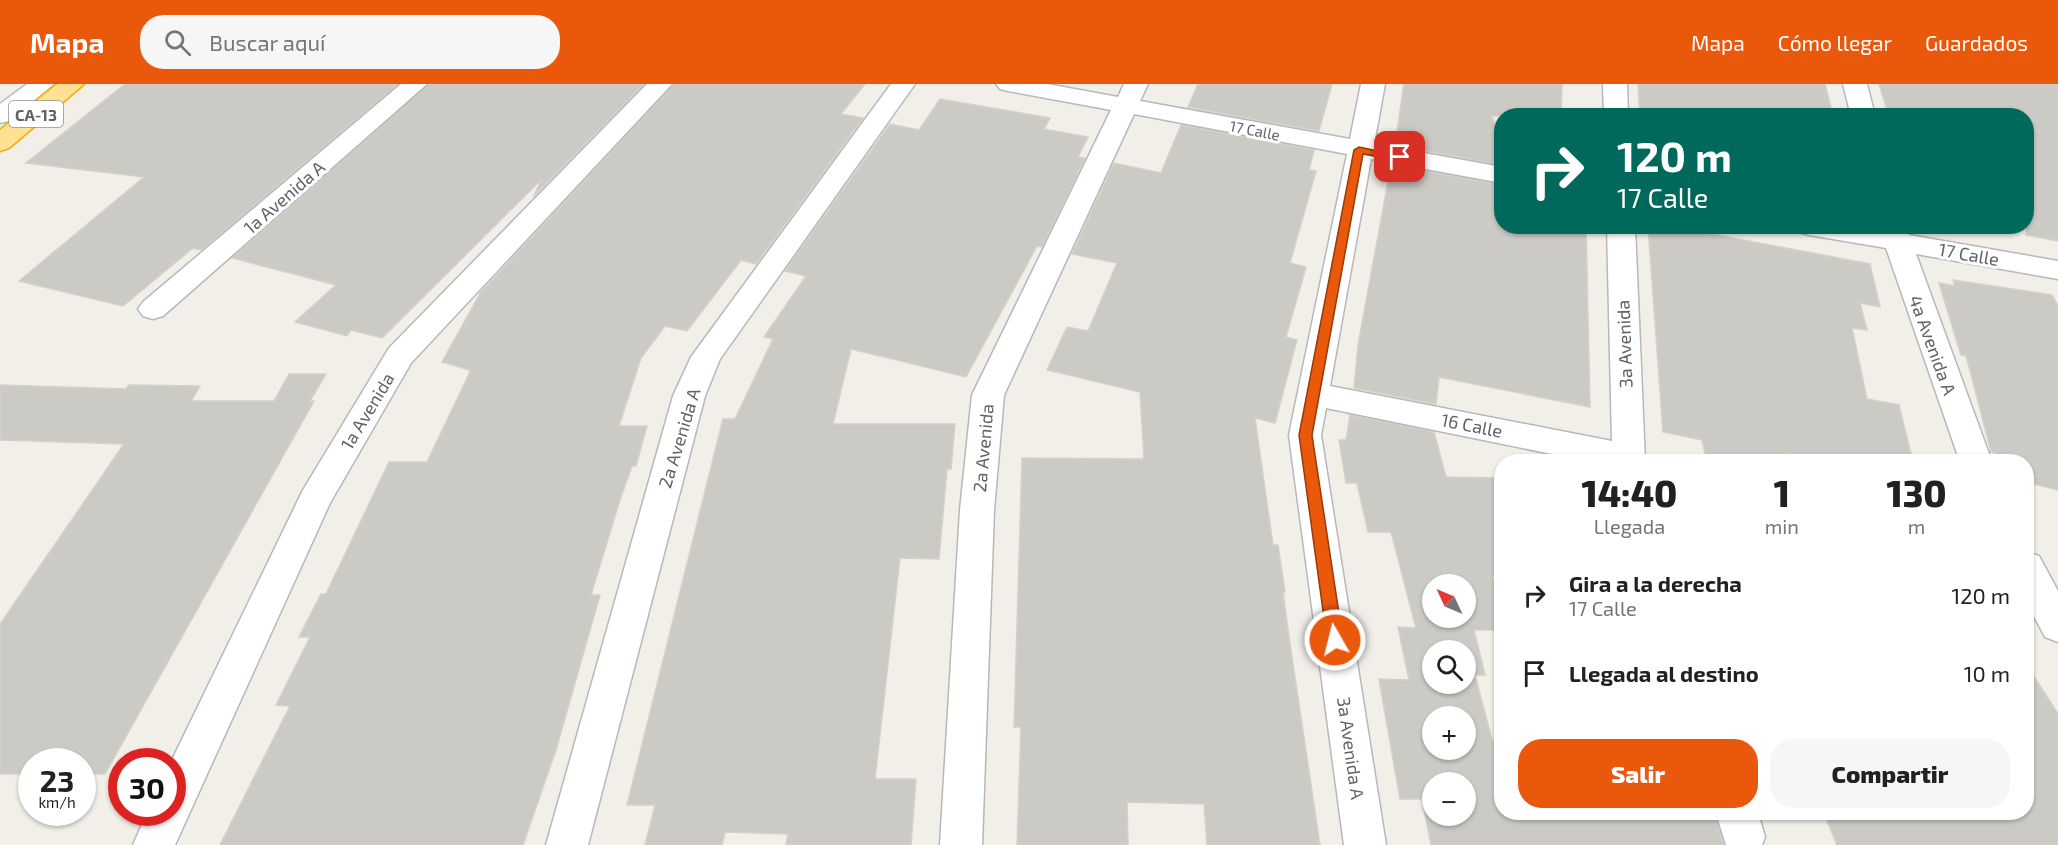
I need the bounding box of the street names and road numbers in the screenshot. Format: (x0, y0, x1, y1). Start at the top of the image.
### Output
road number: CA-13 (9, 101, 63, 127)
street label: 17 Calle (1228, 116, 1282, 144)
street label: 1a Avenida A (239, 155, 330, 238)
street label: 17 Calle (1937, 238, 2001, 270)
street label: 4a Avenida A (1905, 292, 1961, 399)
street label: 3a Avenida (1611, 299, 1637, 389)
street label: 1a Avenida (336, 369, 398, 453)
street label: 2a Avenida A (653, 385, 705, 491)
street label: 2a Avenida (968, 403, 998, 493)
street label: 16 Calle (1439, 408, 1505, 442)
street label: 3a Avenida A (1333, 695, 1369, 801)

